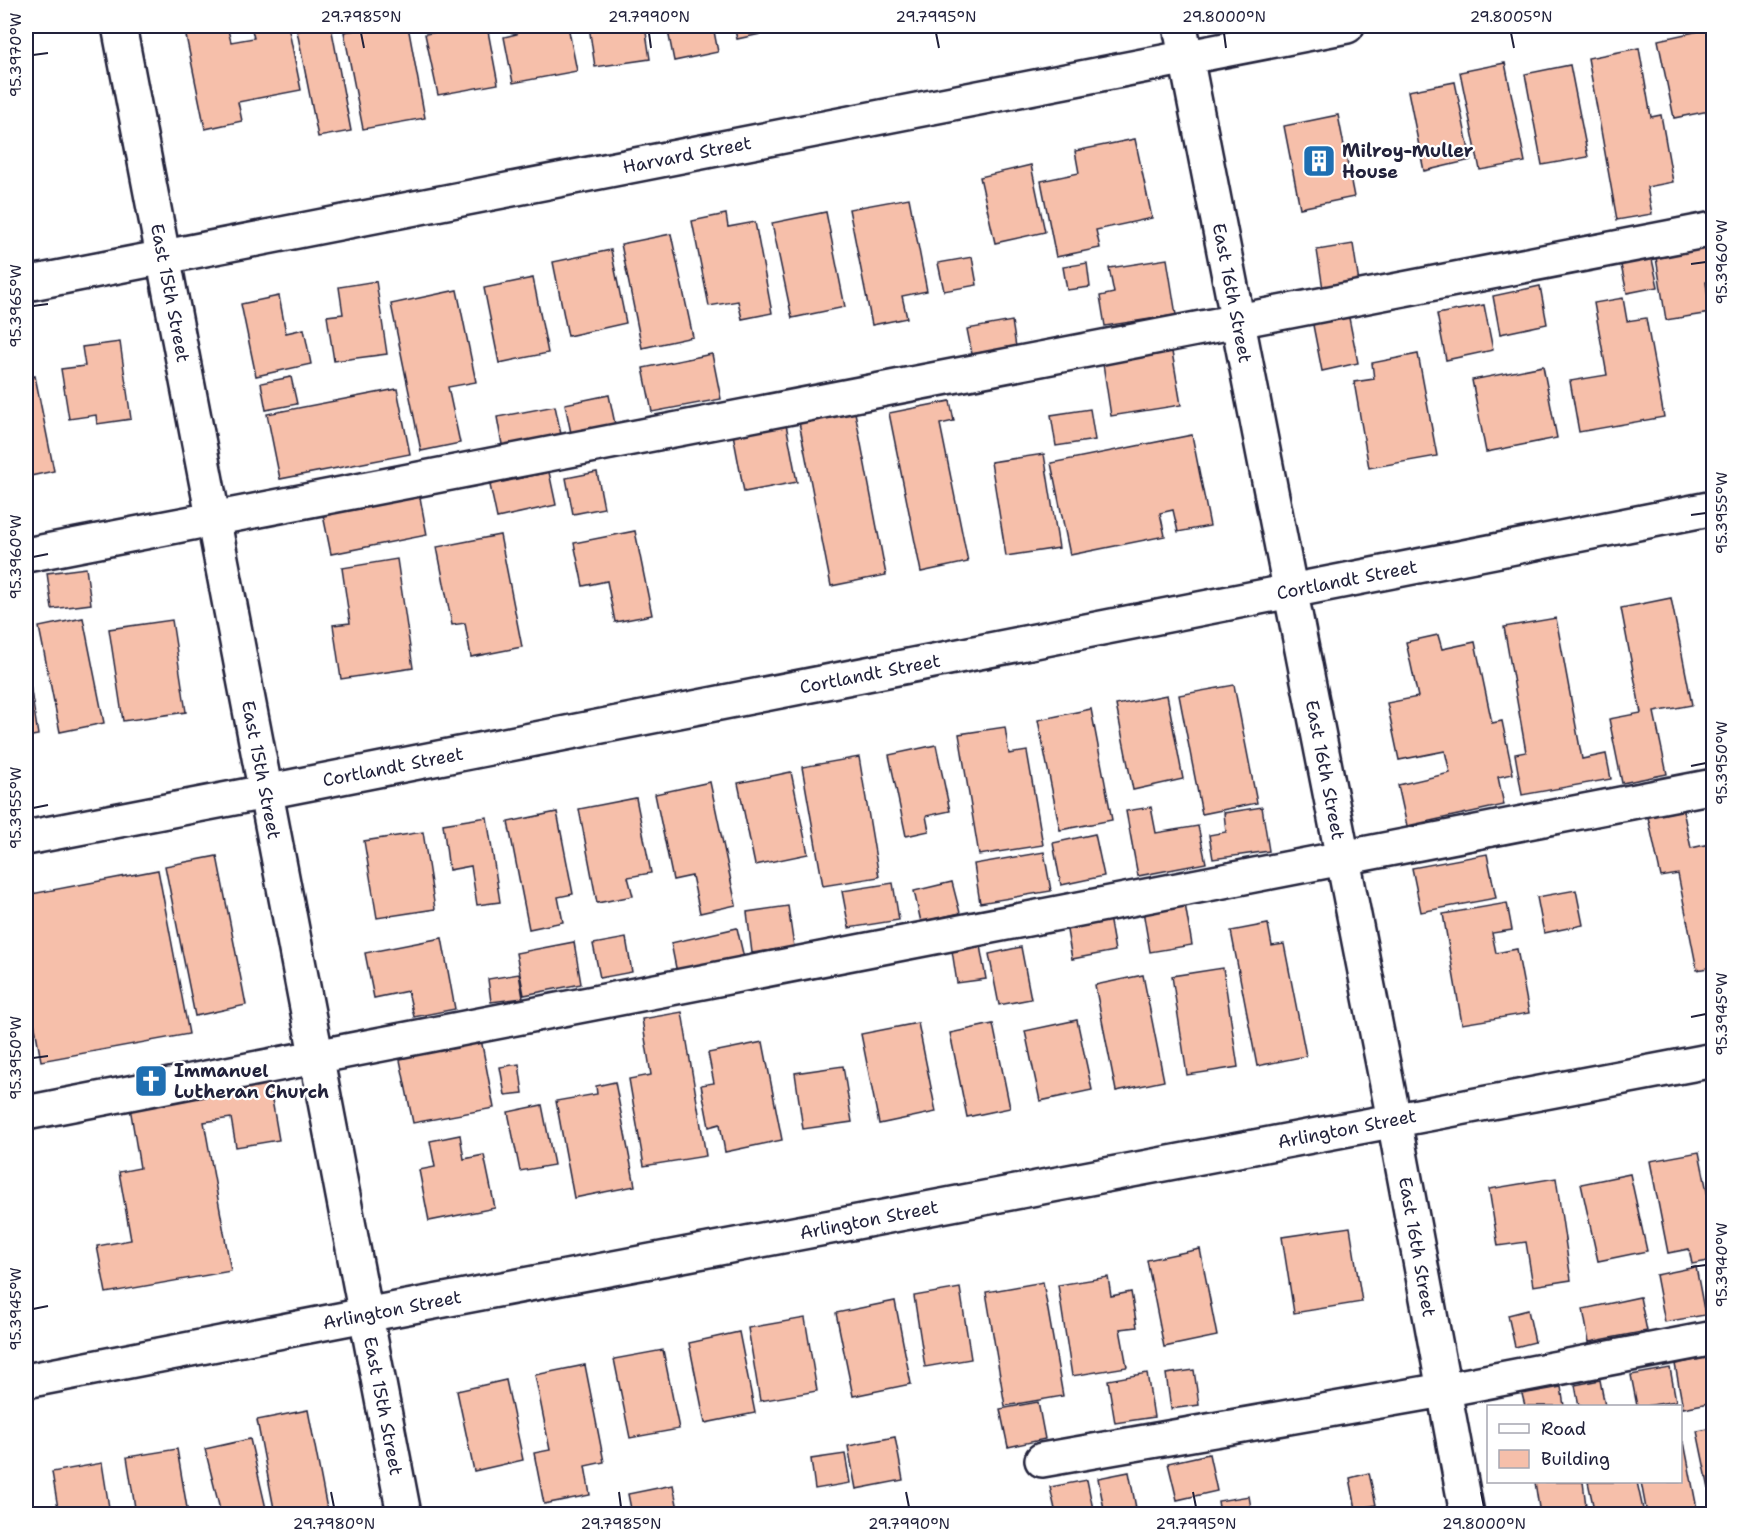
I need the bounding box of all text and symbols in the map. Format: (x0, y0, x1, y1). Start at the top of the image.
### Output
text: 29.7985°N (320, 7, 402, 27)
text: 29.7990°N (608, 7, 690, 27)
text: 29.7995°N (896, 7, 976, 27)
text: 29.8000°N (1182, 7, 1266, 27)
text: 29.8005°N (1470, 7, 1552, 27)
text: 95.3970°W (6, 13, 26, 97)
street label: Harvard Street (621, 131, 754, 179)
place label: Milroy-Muller House (1342, 139, 1474, 184)
building icon: Milroy-Muller House (1301, 143, 1337, 179)
text: 95.3960°W (1712, 219, 1732, 305)
street label: East 16th Street (1207, 221, 1257, 365)
street label: East 15th Street (145, 222, 195, 365)
text: 95.3965°W (6, 264, 26, 348)
text: 95.3955°W (1712, 472, 1732, 554)
text: 95.3960°W (6, 514, 26, 600)
street label: Cortlandt Street (1275, 555, 1419, 605)
street label: Cortlandt Street (798, 649, 942, 699)
street label: East 16th Street (1300, 698, 1350, 842)
street label: East 15th Street (236, 699, 286, 842)
text: 95.3950°W (1712, 721, 1732, 805)
street label: Cortlandt Street (321, 742, 465, 792)
text: 95.3955°W (6, 767, 26, 849)
text: 95.3945°W (1712, 972, 1732, 1056)
text: 95.3950°W (6, 1016, 26, 1100)
place label: Immanuel Lutheran Church (174, 1059, 329, 1104)
church icon: Immanuel Lutheran Church (133, 1063, 169, 1099)
street label: Arlington Street (1276, 1104, 1419, 1154)
street label: East 16th Street (1393, 1175, 1441, 1319)
street label: Arlington Street (798, 1195, 941, 1245)
text: 95.3940°W (1712, 1222, 1732, 1308)
text: 95.3945°W (6, 1267, 26, 1351)
street label: Arlington Street (321, 1285, 464, 1335)
street label: East 15th Street (358, 1335, 408, 1478)
legend (1487, 1405, 1682, 1483)
text: Road (1541, 1417, 1586, 1441)
text: Building (1541, 1447, 1610, 1471)
text: 29.7980°N (293, 1514, 375, 1534)
text: 29.7985°N (580, 1514, 662, 1534)
text: 29.7990°N (868, 1514, 950, 1534)
text: 29.7995°N (1156, 1514, 1236, 1534)
text: 29.8000°N (1442, 1514, 1526, 1534)

